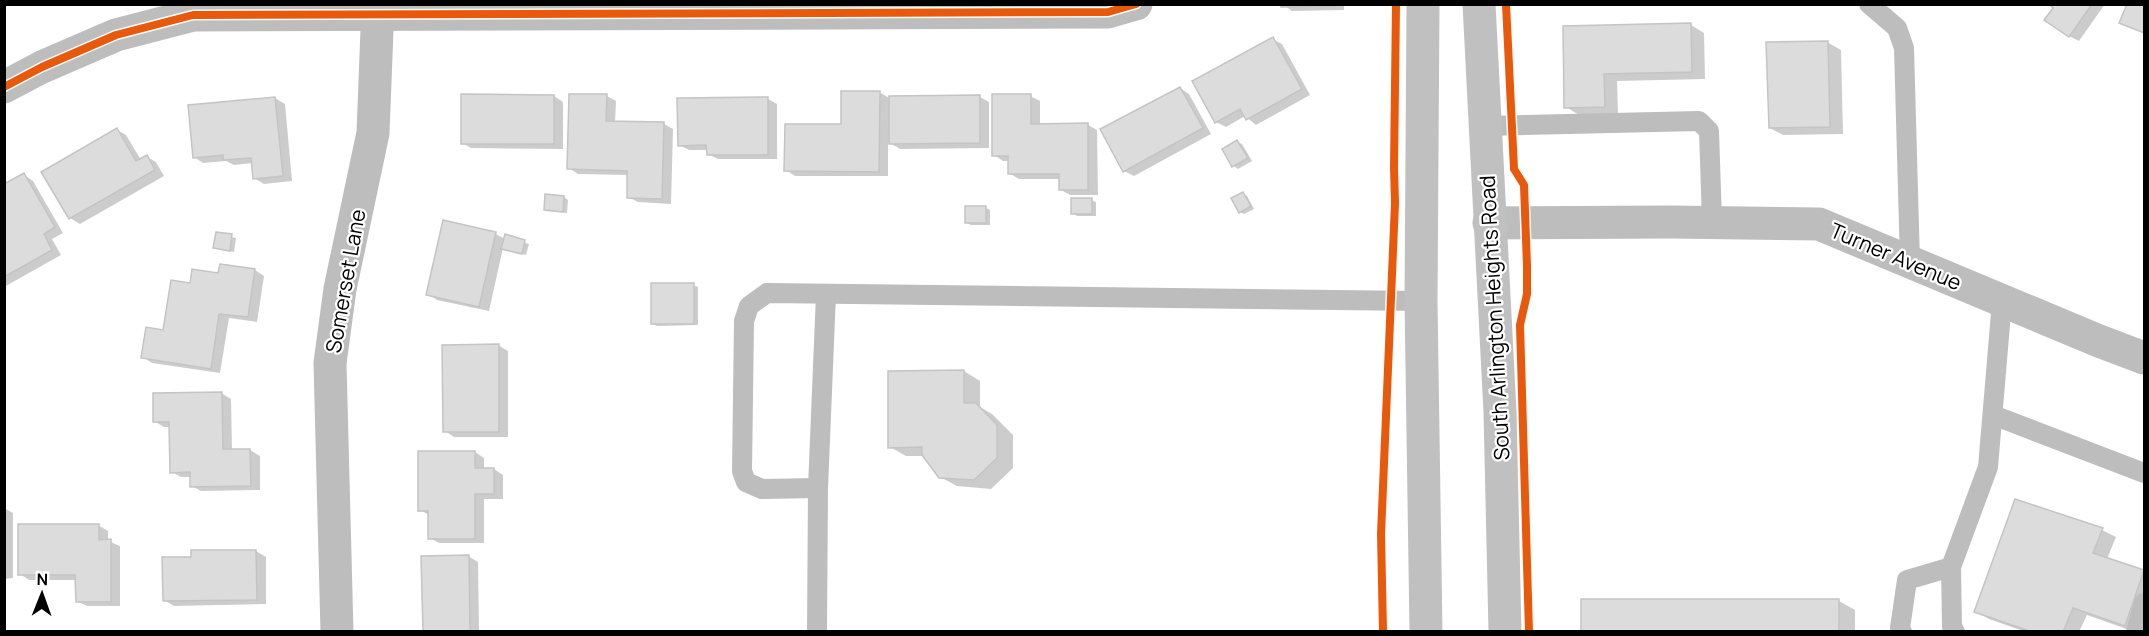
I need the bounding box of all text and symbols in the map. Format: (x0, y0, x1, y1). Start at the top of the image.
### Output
street label: South Arlington Heights Road (1473, 175, 1515, 461)
street label: Somerset Lane (319, 207, 371, 355)
street label: Turner Avenue (1826, 216, 1966, 296)
north arrow (12, 564, 72, 624)
text: N (36, 568, 48, 590)

